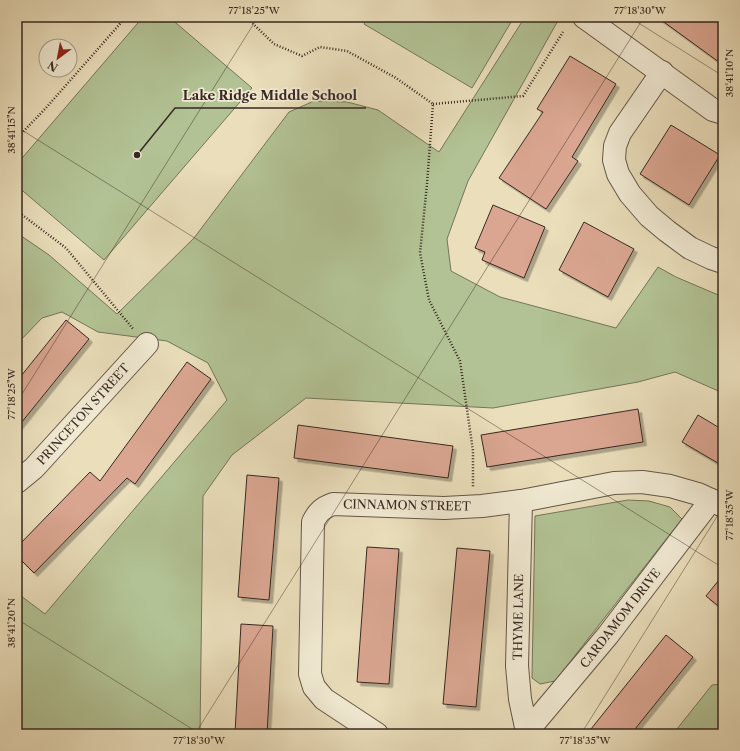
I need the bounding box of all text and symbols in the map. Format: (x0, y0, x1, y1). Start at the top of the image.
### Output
text: 77°18'25"W (228, 4, 281, 17)
text: 77°18'30"W (614, 4, 667, 17)
north arrow (38, 38, 78, 78)
text: 38°41'10"N (723, 49, 736, 97)
text: N (45, 58, 60, 75)
callout: Lake Ridge Middle School (175, 83, 366, 108)
text: Lake Ridge Middle School (183, 87, 358, 103)
text: 38°41'15"N (5, 106, 18, 154)
street label: PRINCETON STREET (34, 360, 132, 468)
text: 77°18'25"W (5, 367, 18, 420)
text: 77°18'35"W (723, 488, 736, 541)
street label: CINNAMON STREET (343, 496, 471, 514)
street label: CARDAMOM DRIVE (576, 565, 664, 671)
street label: THYME LANE (510, 574, 526, 660)
text: 38°41'20"N (5, 598, 18, 648)
text: 77°18'30"W (173, 734, 226, 747)
text: 77°18'35"W (559, 734, 612, 747)

